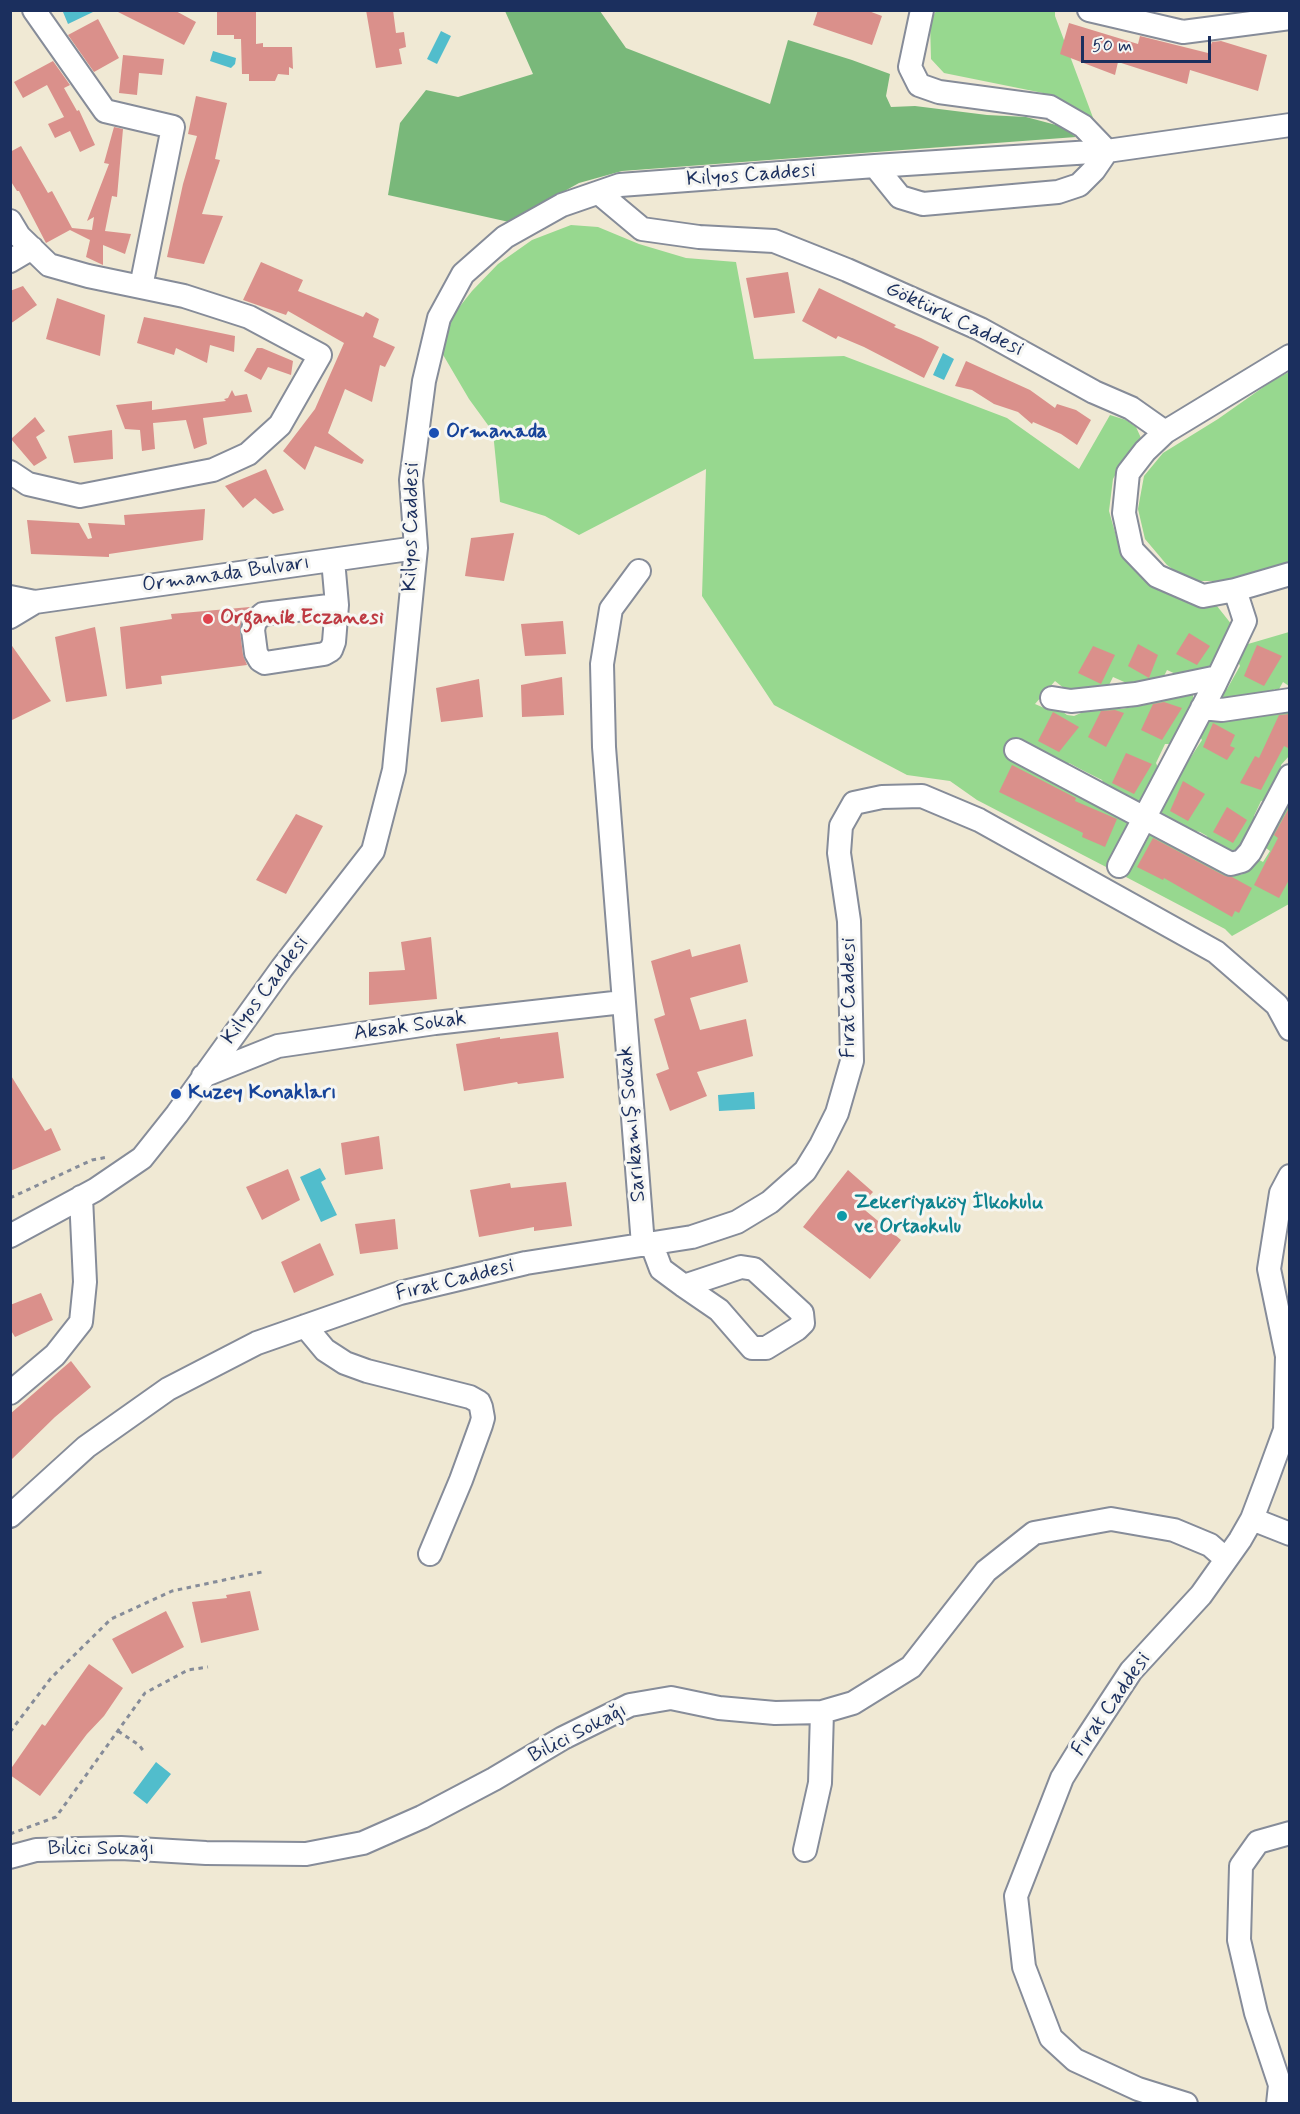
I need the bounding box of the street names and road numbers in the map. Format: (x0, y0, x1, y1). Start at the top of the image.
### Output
street label: Kilyos Caddesi (686, 159, 816, 193)
street label: Göktürk Caddesi (881, 277, 1027, 363)
street label: Kilyos Caddesi (398, 462, 426, 592)
street label: Ormanada Bulvarı (141, 551, 311, 599)
street label: Kilyos Caddesi (217, 932, 315, 1050)
street label: Fırat Caddesi (837, 938, 863, 1058)
street label: Aksak Sokak (352, 1007, 468, 1047)
street label: Sarıkamış Sokak (614, 1045, 652, 1203)
street label: Fırat Caddesi (393, 1254, 517, 1308)
street label: Fırat Caddesi (1067, 1648, 1157, 1762)
street label: Bilici Sokağı (525, 1699, 631, 1769)
street label: Bilici Sokağı (48, 1837, 154, 1863)

